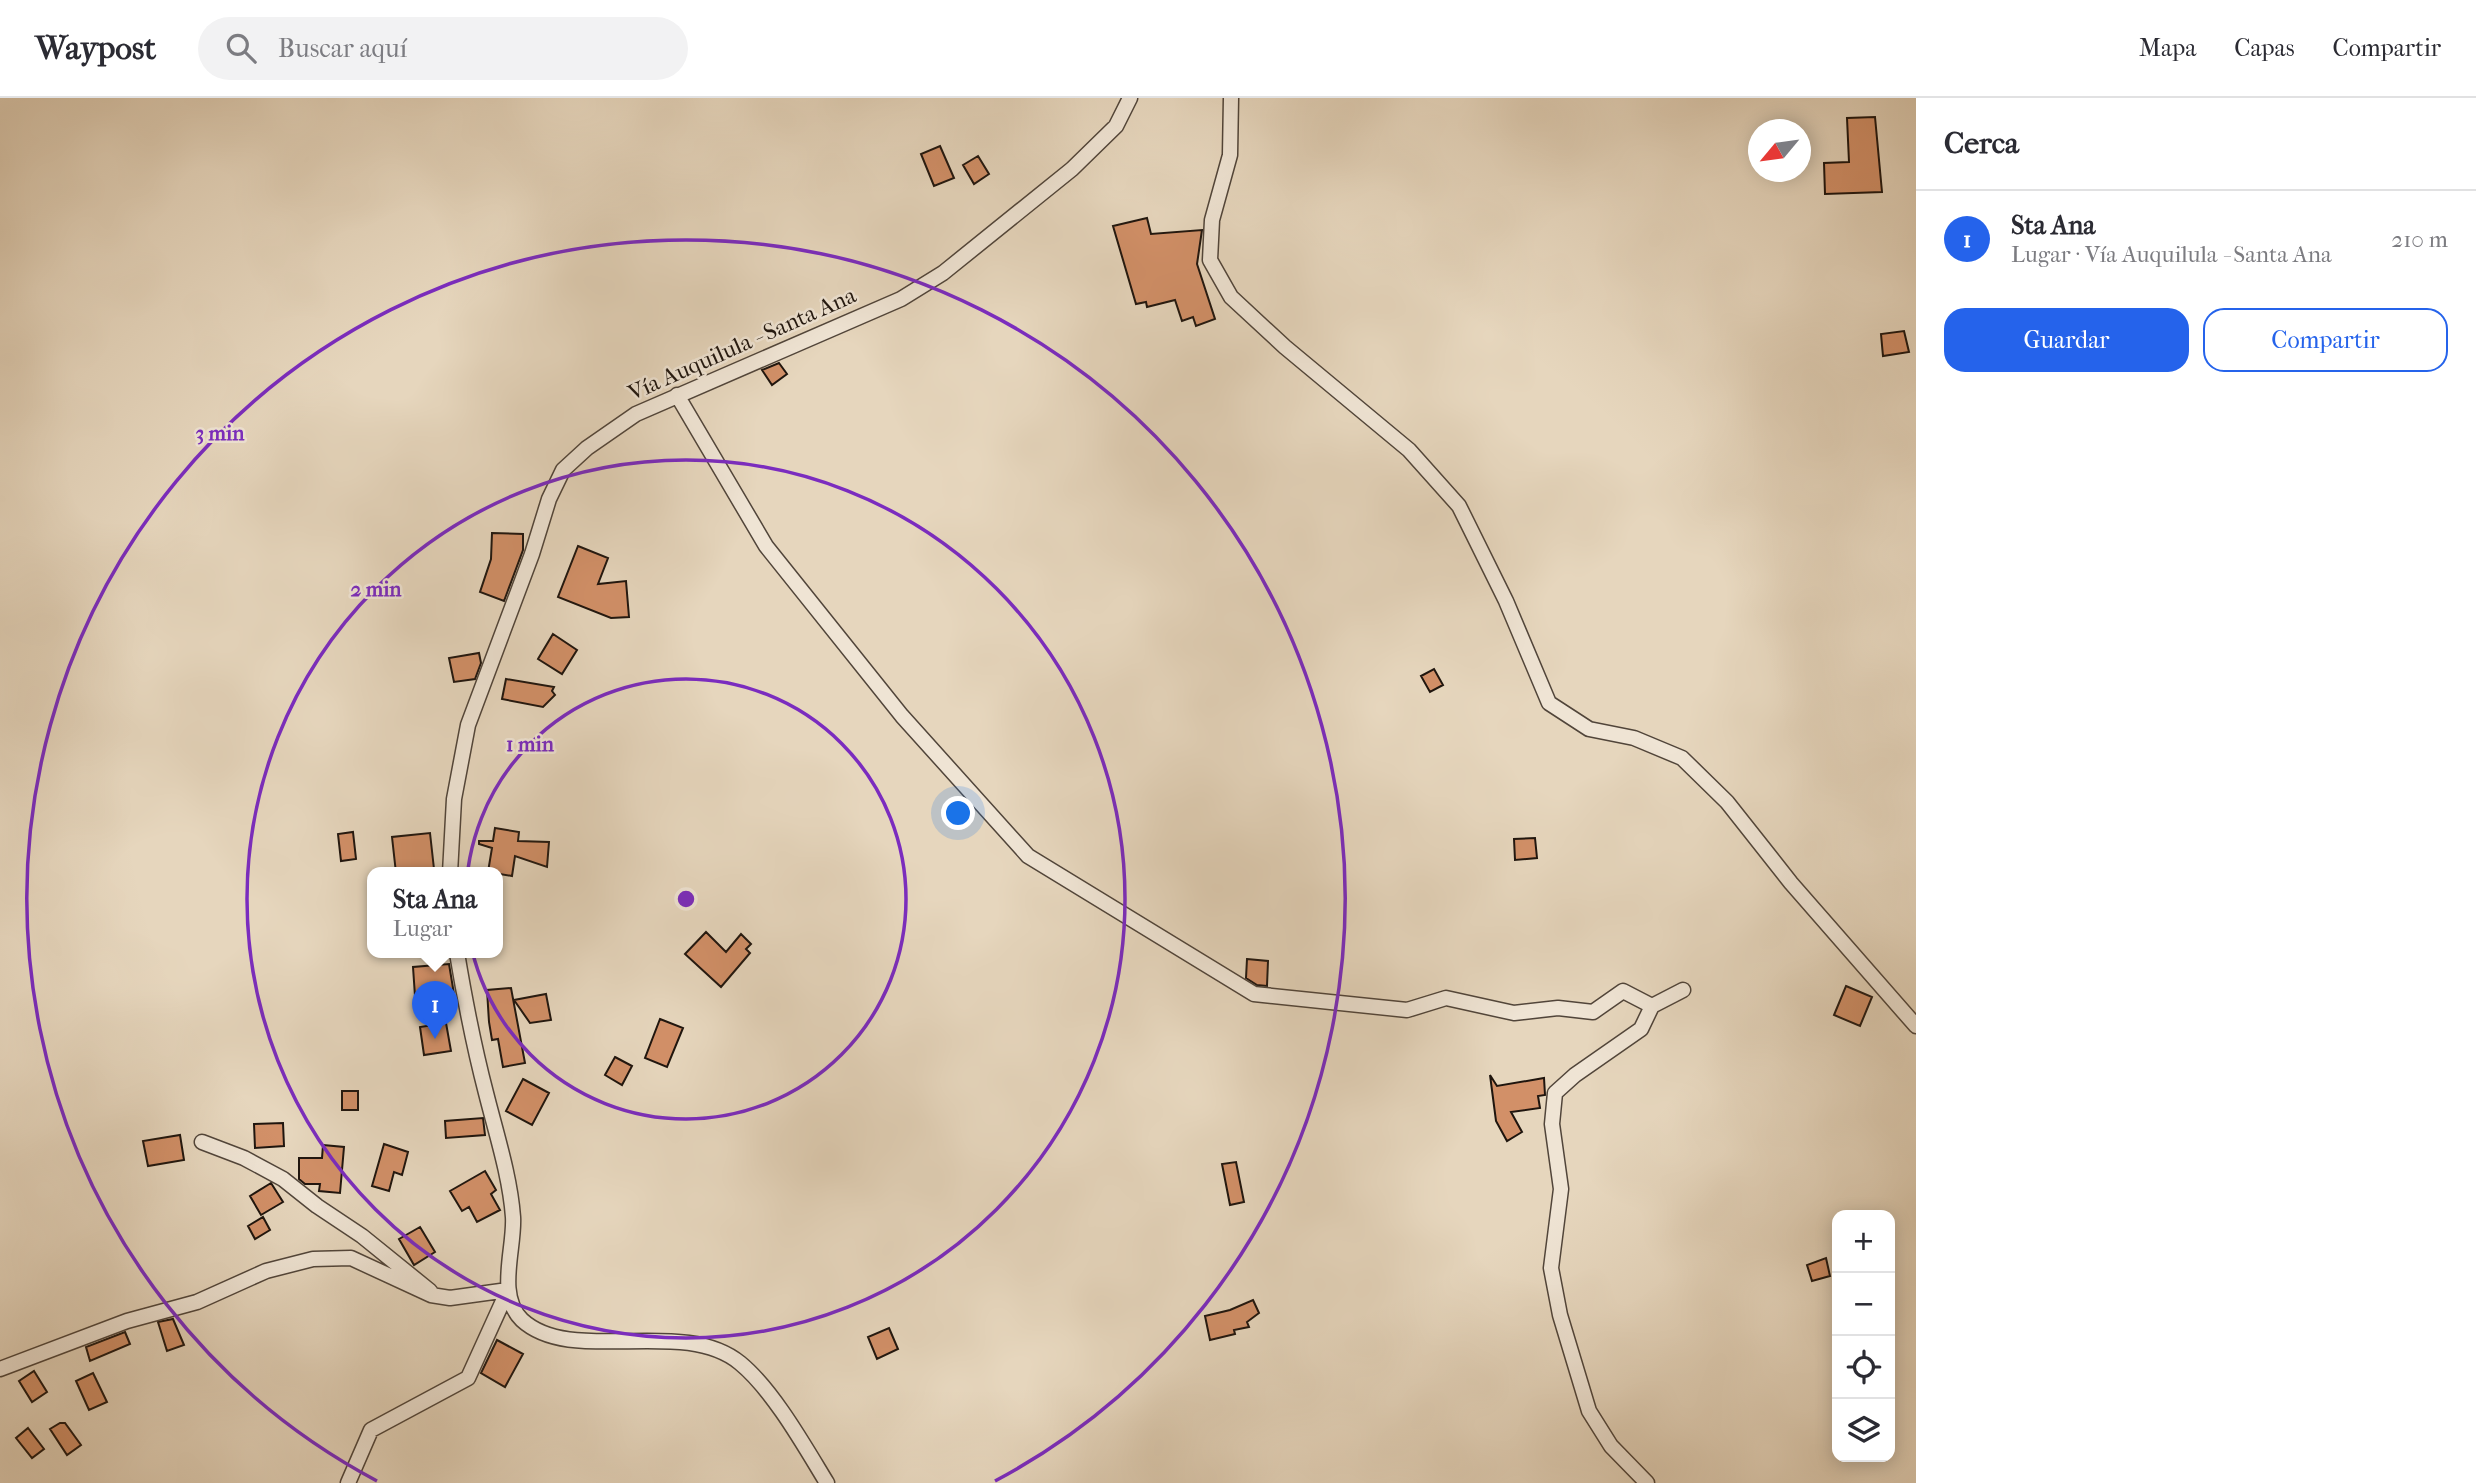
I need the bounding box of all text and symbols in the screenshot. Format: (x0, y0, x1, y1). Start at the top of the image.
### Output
search box (198, 17, 688, 80)
text: Waypost (35, 29, 156, 68)
icon: search (222, 29, 260, 67)
text: Buscar aquí (278, 33, 407, 64)
text: Mapa (2139, 34, 2196, 62)
text: Capas (2234, 34, 2295, 62)
text: Compartir (2333, 34, 2441, 62)
north arrow (1748, 119, 1811, 182)
text: Cerca (1944, 126, 2019, 161)
text: Sta Ana (2011, 210, 2095, 241)
text: 1 (1963, 226, 1971, 253)
text: 210 m (2391, 226, 2448, 253)
text: Lugar · Vía Auquilula - Santa Ana (2011, 241, 2332, 268)
street label: Vía Auquilula - Santa Ana (623, 281, 860, 407)
button: Guardar (1944, 308, 2189, 372)
button: Compartir (2203, 308, 2448, 372)
text: 3 min (196, 421, 245, 445)
text: 2 min (350, 577, 402, 601)
text: 1 min (506, 732, 555, 756)
your location (941, 796, 975, 830)
popup (367, 867, 503, 958)
text: Sta Ana (393, 884, 477, 915)
centre of rings (674, 887, 698, 911)
text: Lugar (393, 915, 452, 942)
pin: 1 (412, 981, 458, 1039)
map controls (1832, 1210, 1895, 1462)
button: + (1832, 1210, 1895, 1273)
button: − (1832, 1273, 1895, 1336)
button: locate (1832, 1336, 1895, 1399)
button: layers (1832, 1399, 1895, 1462)

